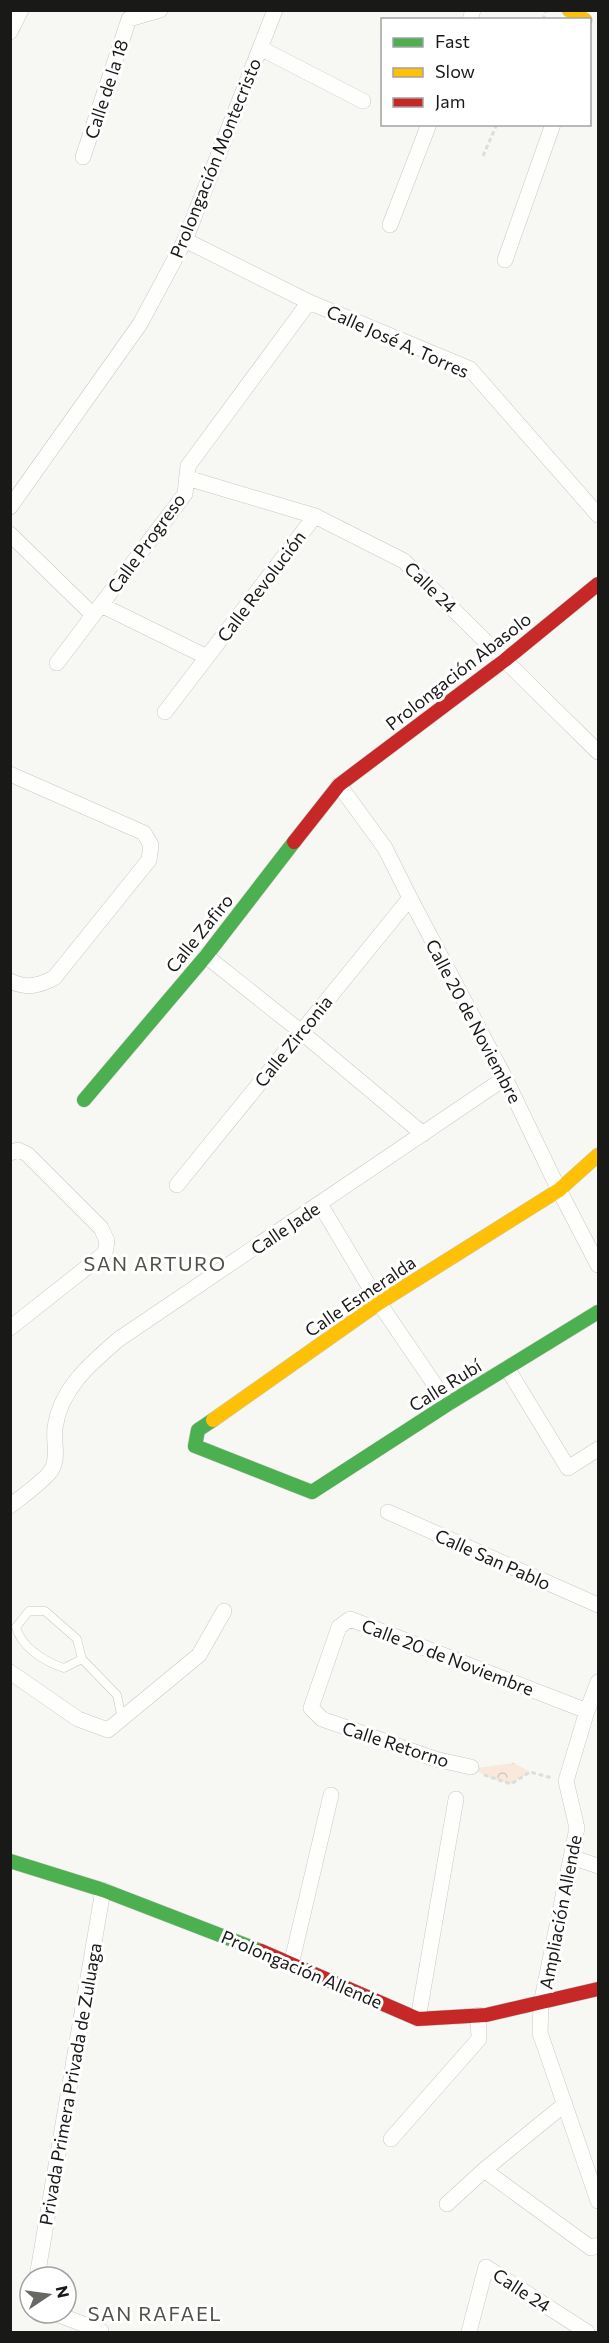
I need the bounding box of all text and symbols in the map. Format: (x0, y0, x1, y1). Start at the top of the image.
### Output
legend (381, 18, 591, 126)
text: Fast (435, 30, 470, 52)
street label: Calle de la 18 (80, 36, 132, 141)
street label: Prolongación Montecristo (165, 55, 265, 261)
text: Slow (435, 60, 475, 82)
text: Jam (435, 90, 465, 112)
street label: Calle José A. Torres (323, 300, 473, 382)
street label: Calle Progreso (102, 489, 190, 597)
street label: Calle Revolución (212, 526, 310, 646)
street label: Calle 24 (400, 557, 462, 617)
street label: Prolongación Abasolo (381, 607, 535, 735)
street label: Calle Zafiro (161, 889, 237, 977)
street label: Calle 20 de Noviembre (421, 935, 527, 1107)
street label: Calle Zirconia (249, 991, 337, 1091)
street label: Calle Jade (246, 1197, 324, 1259)
district label: SAN ARTURO (83, 1251, 227, 1275)
street label: Calle Esmeralda (301, 1251, 419, 1341)
street label: Calle Rubí (405, 1353, 486, 1416)
street label: Calle San Pablo (432, 1524, 554, 1594)
street label: Calle 20 de Noviembre (359, 1614, 537, 1700)
street label: Calle Retorno (340, 1716, 452, 1772)
street label: Ampliación Allende (534, 1833, 586, 1991)
street label: Prolongación Allende (218, 1925, 386, 2013)
street label: Privada Primera Privada de Zuluaga (34, 1941, 106, 2227)
street label: Calle 24 (489, 2263, 555, 2317)
north arrow (18, 2265, 78, 2325)
text: N (52, 2284, 74, 2299)
district label: SAN RAFAEL (88, 2301, 222, 2325)

